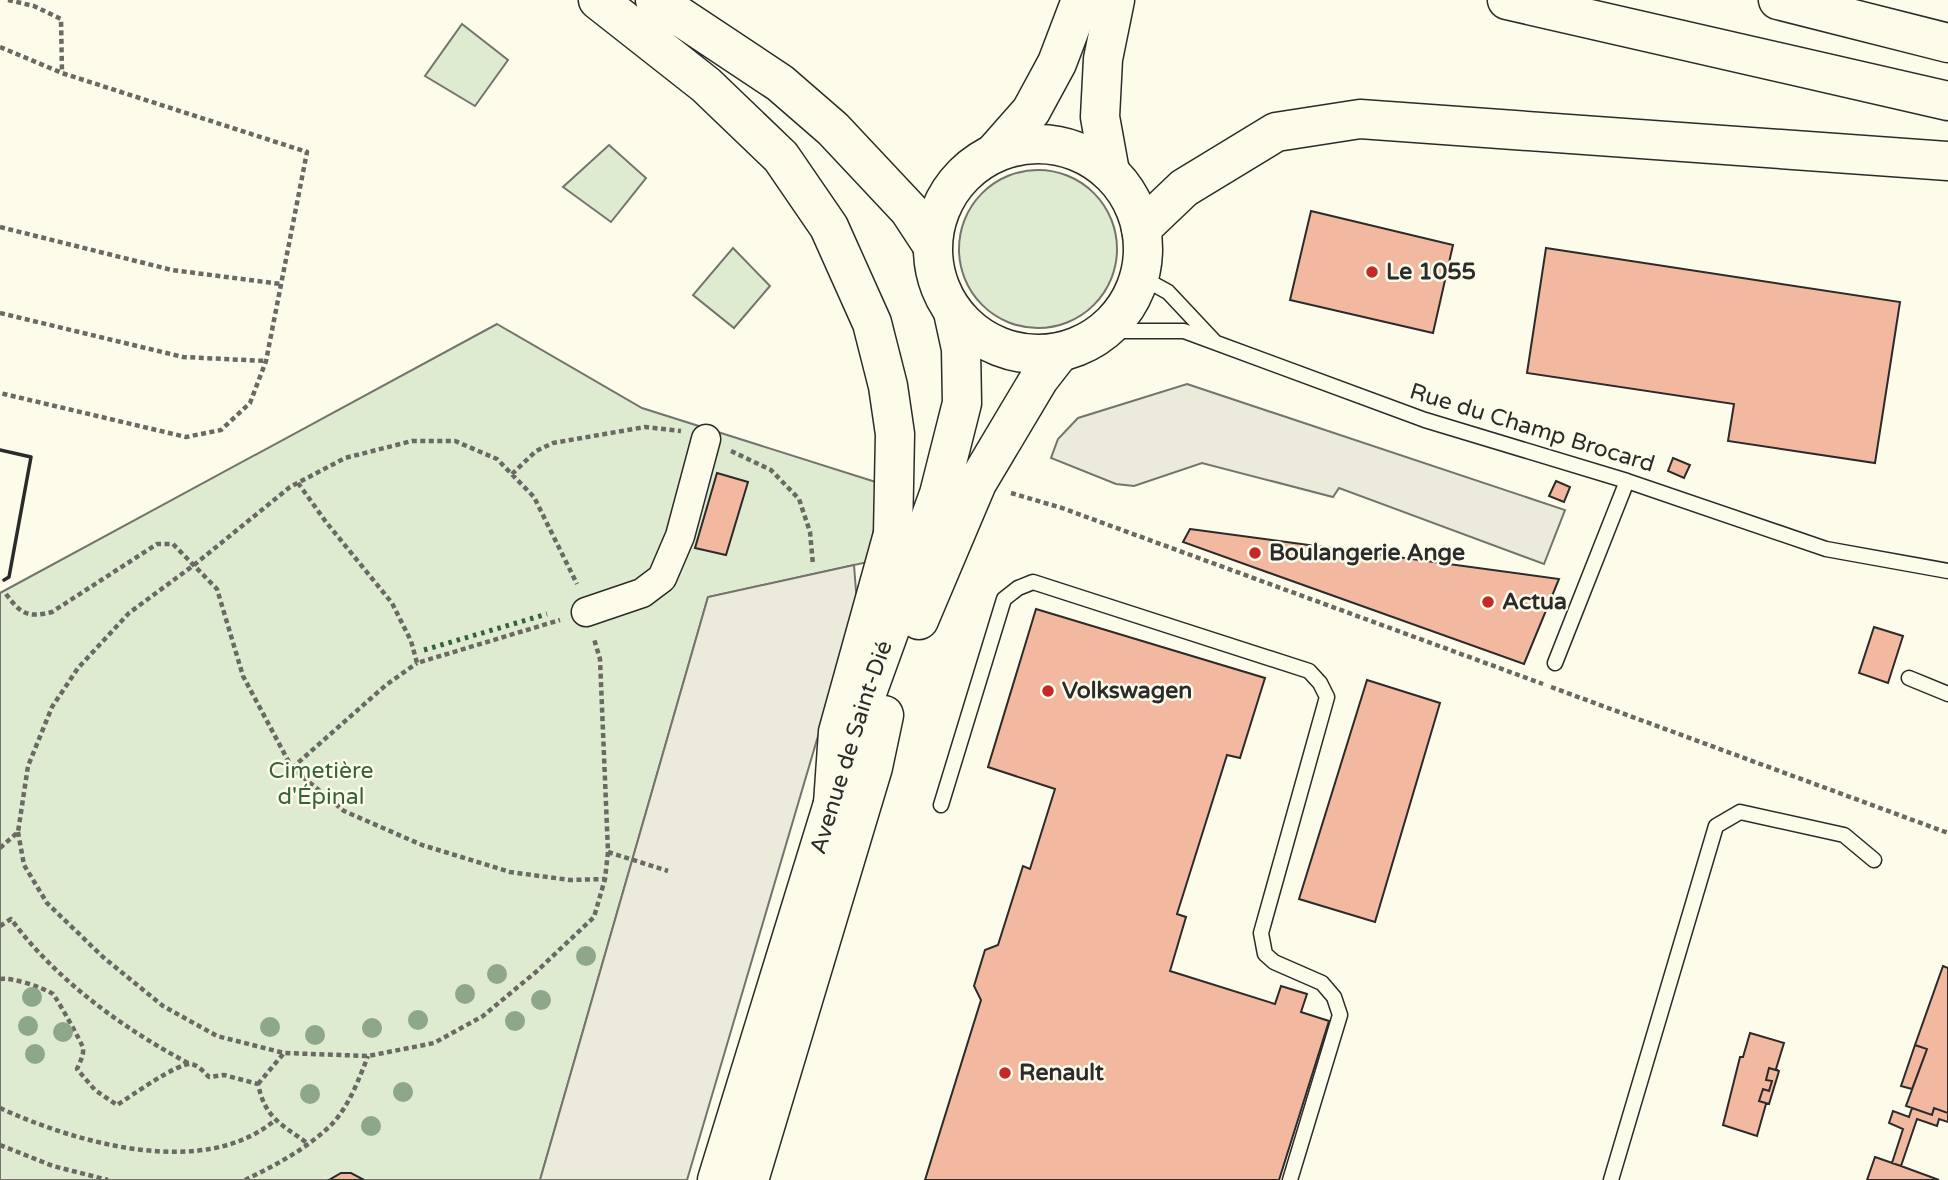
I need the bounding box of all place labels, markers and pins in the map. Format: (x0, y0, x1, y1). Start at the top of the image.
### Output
place label: Le 1055 (1386, 258, 1476, 286)
marker: Le 1055 (1364, 264, 1380, 280)
place label: Boulangerie Ange (1269, 539, 1465, 567)
marker: Boulangerie Ange (1247, 545, 1263, 561)
place label: Actua (1502, 588, 1567, 616)
marker: Actua (1480, 594, 1496, 610)
place label: Volkswagen (1062, 677, 1192, 705)
marker: Volkswagen (1040, 683, 1056, 699)
place label: Renault (1019, 1059, 1104, 1087)
marker: Renault (997, 1065, 1013, 1081)

